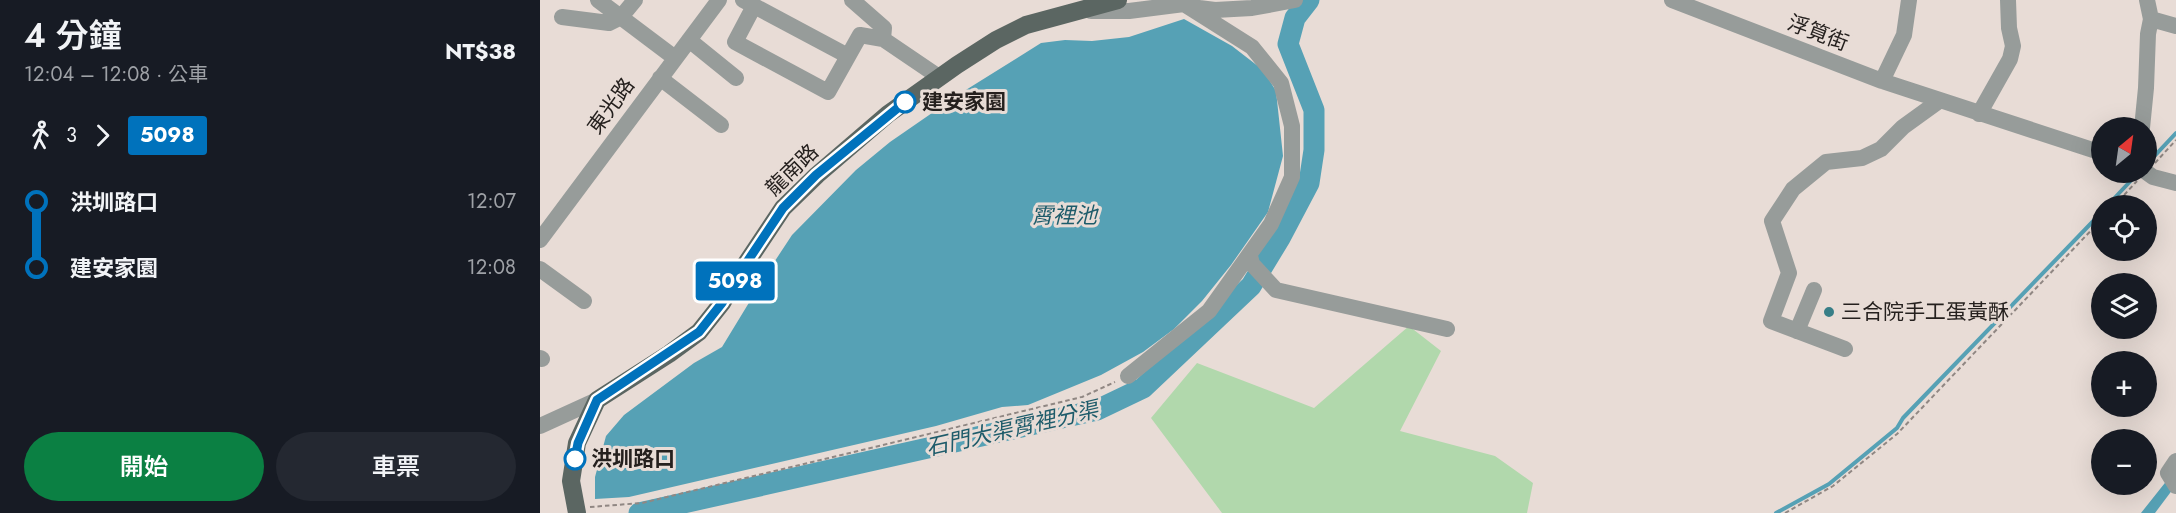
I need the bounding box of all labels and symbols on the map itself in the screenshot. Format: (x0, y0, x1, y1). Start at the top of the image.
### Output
street label: 浮筧街 (1783, 8, 1853, 58)
street label: 東光路 (580, 72, 642, 140)
place label: 建安家園 (922, 87, 1006, 117)
marker: 建安家園 (894, 91, 916, 113)
north arrow (2091, 117, 2157, 183)
street label: 龍南路 (759, 137, 825, 203)
water label: 霄裡池 (1031, 199, 1099, 231)
line badge: 5098 (693, 262, 777, 300)
place label: 三合院手工蛋黃酥 (1841, 297, 2009, 327)
marker: 三合院手工蛋黃酥 (1822, 305, 1836, 319)
water label: 石門大渠霄裡分渠 (923, 392, 1104, 463)
place label: 洪圳路口 (591, 444, 675, 474)
marker: 洪圳路口 (564, 448, 586, 470)

